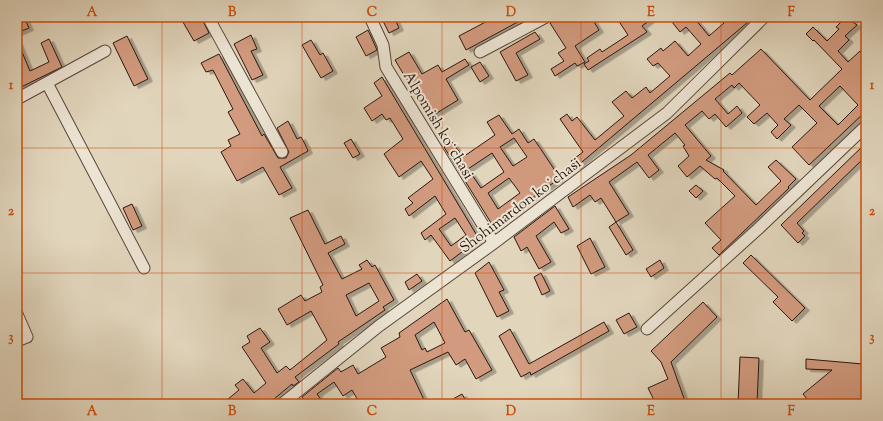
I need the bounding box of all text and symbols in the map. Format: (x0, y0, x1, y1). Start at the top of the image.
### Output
text: A (87, 4, 98, 22)
text: B (228, 4, 237, 22)
text: C (367, 4, 377, 22)
text: D (506, 4, 516, 22)
text: E (647, 4, 655, 22)
text: F (787, 4, 795, 22)
street label: Alpomish koʻchasi (397, 68, 478, 184)
text: 1 (9, 77, 14, 95)
text: 1 (870, 77, 875, 95)
street label: Shohimardon koʻchasi (456, 153, 586, 259)
text: 2 (8, 203, 15, 221)
text: 2 (869, 203, 876, 221)
text: 3 (8, 329, 14, 347)
text: 3 (869, 329, 875, 347)
text: A (87, 403, 98, 421)
text: B (228, 403, 237, 421)
text: C (367, 403, 377, 421)
text: D (506, 403, 516, 421)
text: E (647, 403, 655, 421)
text: F (787, 403, 795, 421)

